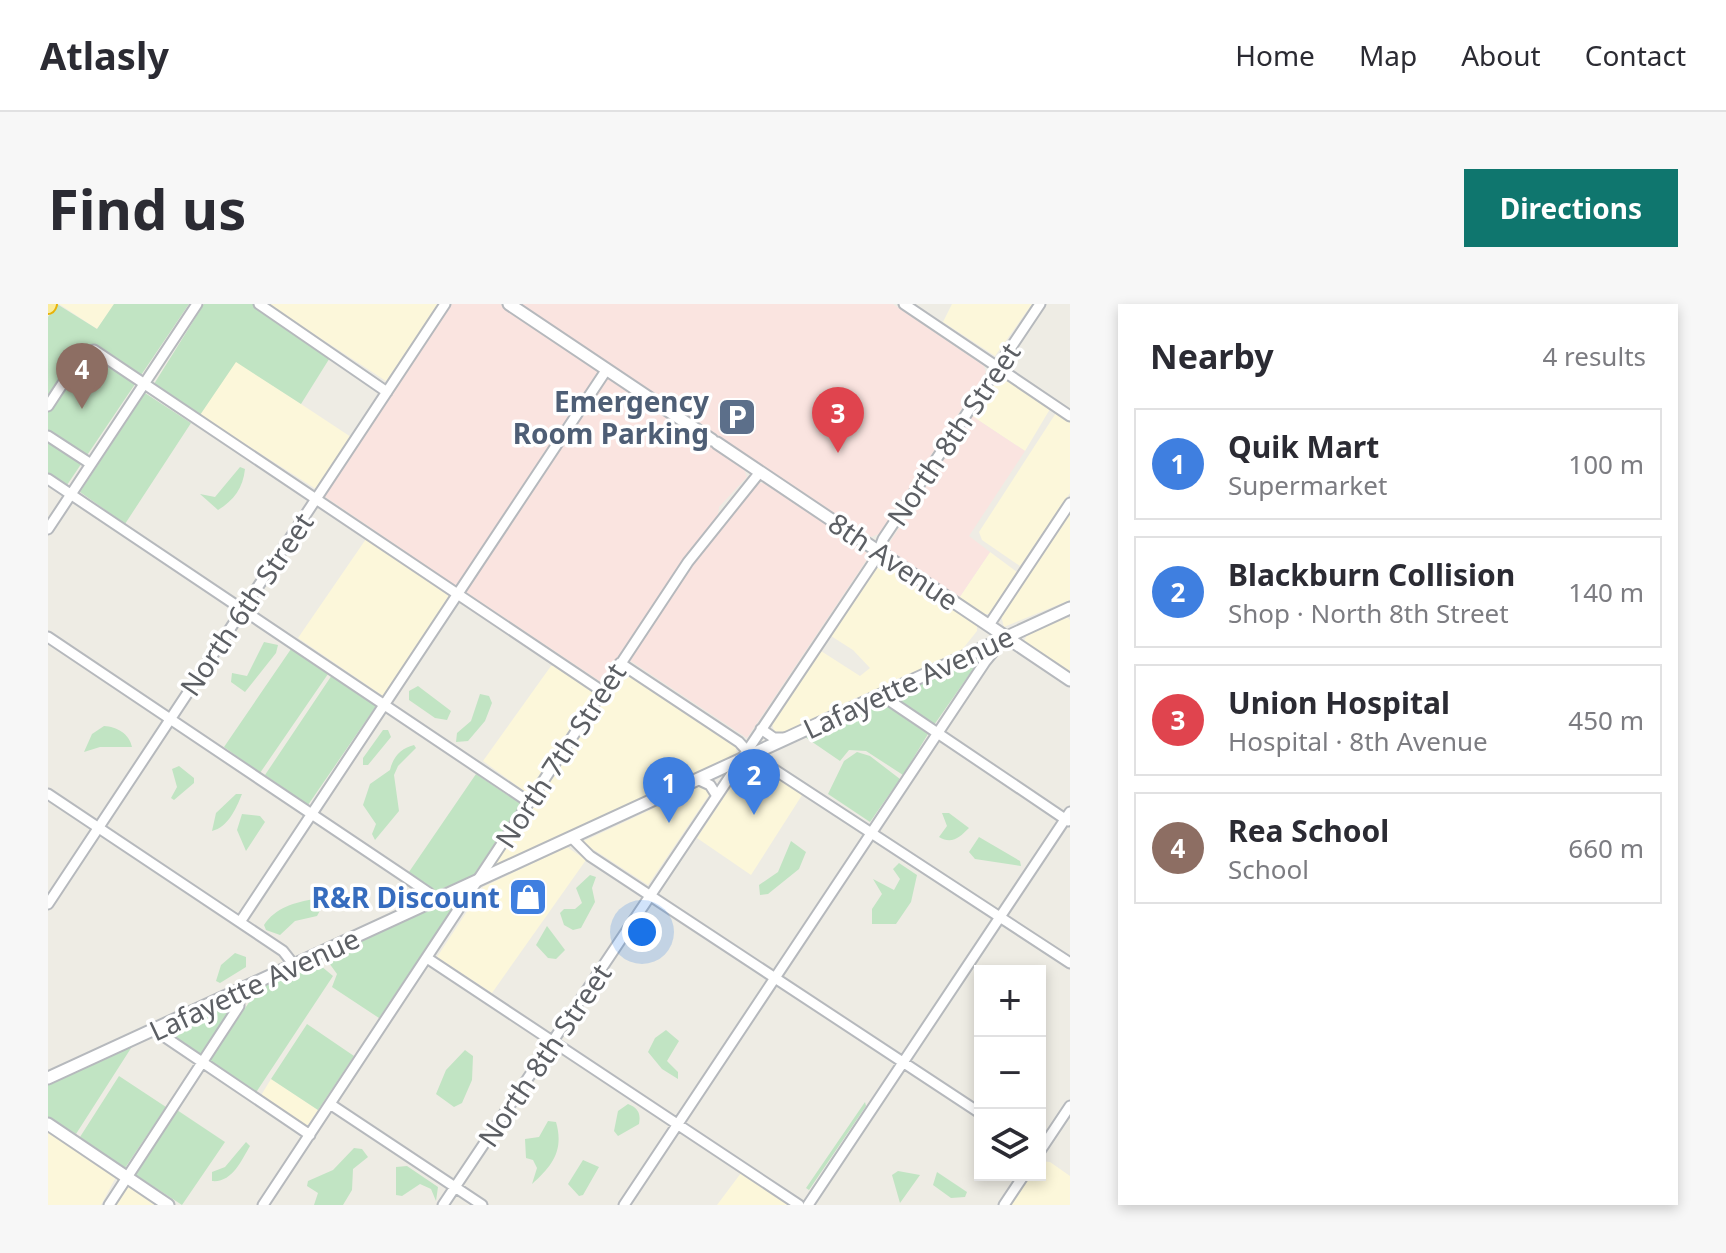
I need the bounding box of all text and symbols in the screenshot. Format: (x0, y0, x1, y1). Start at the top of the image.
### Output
text: Atlasly (40, 29, 169, 81)
text: Home (1235, 36, 1315, 74)
text: Map (1359, 36, 1417, 74)
text: About (1461, 36, 1541, 74)
text: Contact (1585, 36, 1686, 74)
button: Directions (1464, 169, 1678, 247)
text: Find us (48, 170, 246, 246)
text: Nearby (1150, 333, 1274, 379)
street label: North 8th Street (878, 335, 1028, 533)
text: 4 results (1542, 338, 1646, 374)
pin: 4 (56, 343, 108, 409)
place label: Emergency Room Parking (513, 382, 709, 452)
pin: 3 (812, 387, 864, 453)
parking icon: Emergency Room Parking (716, 396, 758, 438)
text: Quik Mart (1228, 426, 1379, 467)
text: 1 (1171, 446, 1185, 482)
text: 100 m (1568, 446, 1644, 482)
text: Supermarket (1228, 467, 1387, 503)
street label: 8th Avenue (822, 504, 966, 618)
street label: North 6th Street (171, 505, 321, 703)
text: Blackburn Collision (1228, 554, 1515, 595)
text: 2 (1171, 574, 1185, 610)
text: 140 m (1568, 574, 1644, 610)
text: Shop · North 8th Street (1228, 595, 1509, 631)
street label: Lafayette Avenue (797, 617, 1019, 747)
street label: North 7th Street (486, 655, 634, 855)
text: Union Hospital (1228, 682, 1450, 723)
text: 3 (1171, 702, 1185, 738)
text: 450 m (1568, 702, 1644, 738)
text: Hospital · 8th Avenue (1228, 723, 1488, 759)
pin: 2 (728, 749, 780, 815)
pin: 1 (643, 757, 695, 823)
text: Rea School (1228, 810, 1389, 851)
text: 4 (1171, 830, 1185, 866)
text: 660 m (1568, 830, 1644, 866)
text: School (1228, 851, 1309, 887)
shop icon: R&R Discount (507, 876, 549, 918)
place label: R&R Discount (312, 878, 500, 916)
your location (622, 912, 662, 952)
street label: Lafayette Avenue (143, 919, 365, 1049)
street label: North 8th Street (469, 956, 619, 1154)
map controls (974, 965, 1046, 1181)
button: + (974, 965, 1046, 1037)
button: − (974, 1037, 1046, 1109)
button: layers (974, 1109, 1046, 1181)

